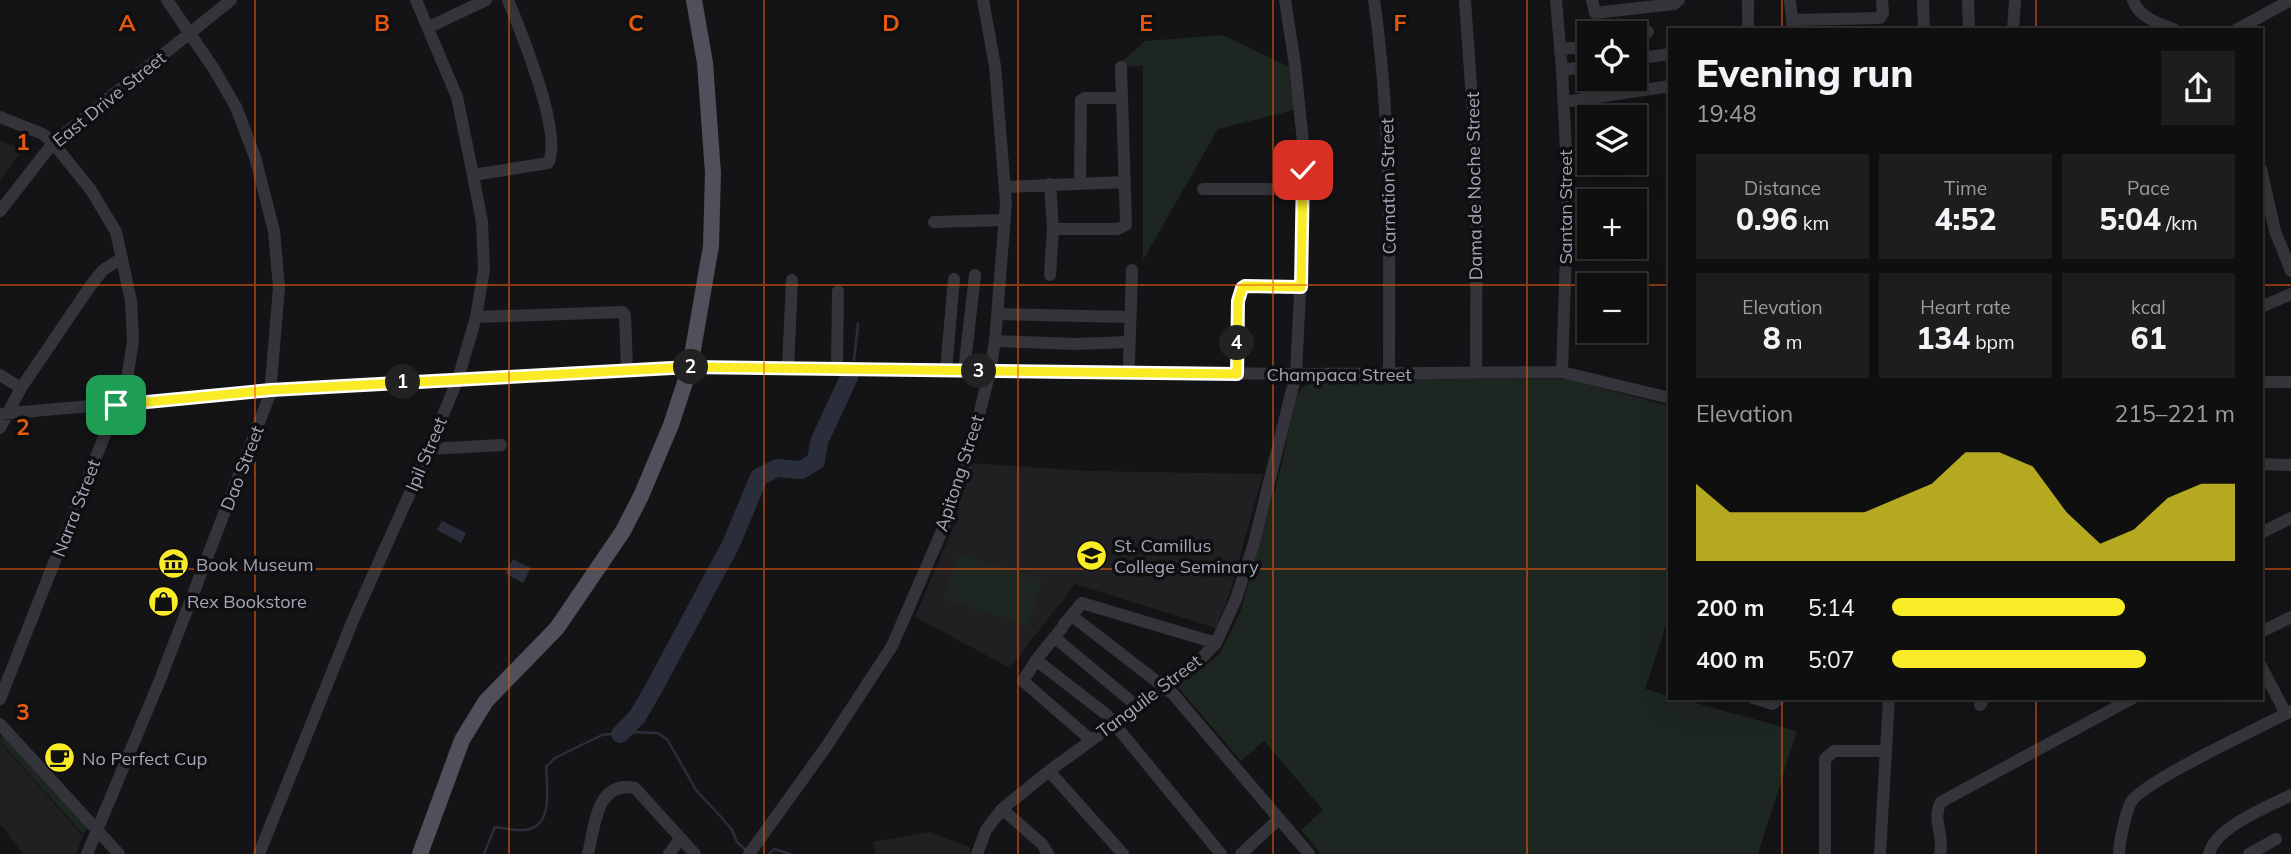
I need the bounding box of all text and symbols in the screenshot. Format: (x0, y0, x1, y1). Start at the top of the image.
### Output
text: A (118, 8, 136, 37)
text: B (374, 8, 390, 37)
text: C (628, 8, 644, 37)
text: D (882, 8, 900, 37)
text: E (1139, 8, 1153, 37)
text: F (1393, 8, 1407, 37)
map controls (1577, 21, 1647, 343)
button: locate (1577, 21, 1647, 91)
street label: East Drive Street (48, 46, 170, 152)
text: Evening run (1696, 49, 1914, 97)
button: share (2161, 51, 2235, 125)
street label: Dama de Noche Street (1461, 92, 1487, 280)
text: 19:48 (1696, 99, 1756, 128)
button: layers (1577, 105, 1647, 175)
street label: Carnation Street (1375, 118, 1401, 254)
text: 1 (16, 127, 30, 156)
pin (1273, 140, 1333, 200)
street label: Santan Street (1554, 150, 1577, 264)
icon: check (1284, 151, 1322, 189)
text: Distance (1744, 176, 1821, 200)
text: Time (1944, 176, 1987, 200)
text: Pace (2127, 176, 2170, 200)
button: + (1577, 189, 1647, 259)
text: 0.96 (1736, 200, 1798, 238)
text: 4:52 (1935, 200, 1996, 238)
text: 5:04 (2099, 200, 2161, 238)
text: km (1798, 211, 1829, 235)
text: /km (2161, 211, 2198, 235)
button: − (1577, 273, 1647, 343)
text: Elevation (1742, 295, 1823, 319)
text: Heart rate (1920, 295, 2011, 319)
text: kcal (2131, 295, 2166, 319)
text: 8 (1763, 319, 1781, 357)
text: 134 (1916, 319, 1970, 357)
text: 61 (2131, 319, 2167, 357)
pin: 4 (1220, 326, 1254, 360)
text: 4 (1231, 330, 1242, 354)
text: m (1781, 330, 1802, 354)
text: bpm (1970, 330, 2015, 354)
pin: 2 (674, 350, 708, 384)
text: 2 (685, 354, 696, 378)
pin: 3 (962, 354, 996, 388)
text: 3 (973, 358, 984, 382)
street label: Champaca Street (1266, 363, 1412, 386)
pin: 1 (386, 364, 420, 400)
text: 1 (397, 369, 408, 393)
pin (86, 375, 146, 435)
icon: arrive (97, 386, 135, 424)
text: Elevation (1696, 399, 1793, 428)
text: 215–221 m (2114, 399, 2235, 428)
text: 2 (16, 412, 30, 441)
street label: Apitong Street (929, 412, 989, 534)
street label: Ipil Street (400, 413, 452, 495)
street label: Dao Street (215, 422, 269, 514)
street label: Narra Street (47, 456, 105, 560)
place label: St. Camillus College Seminary (1114, 534, 1259, 578)
school or university icon: St. Camillus College Seminary (1074, 538, 1108, 572)
museum icon: Book Museum (156, 547, 190, 581)
place label: Book Museum (196, 553, 314, 576)
shop icon: Rex Bookstore (147, 584, 181, 618)
place label: Rex Bookstore (187, 590, 307, 613)
text: 200 m (1696, 593, 1764, 622)
text: 5:14 (1808, 593, 1855, 622)
text: 400 m (1696, 645, 1764, 674)
text: 5:07 (1808, 645, 1855, 674)
street label: Tanguile Street (1092, 649, 1206, 743)
text: 3 (16, 697, 30, 726)
cafe icon: No Perfect Cup (42, 741, 76, 775)
place label: No Perfect Cup (82, 747, 207, 770)

